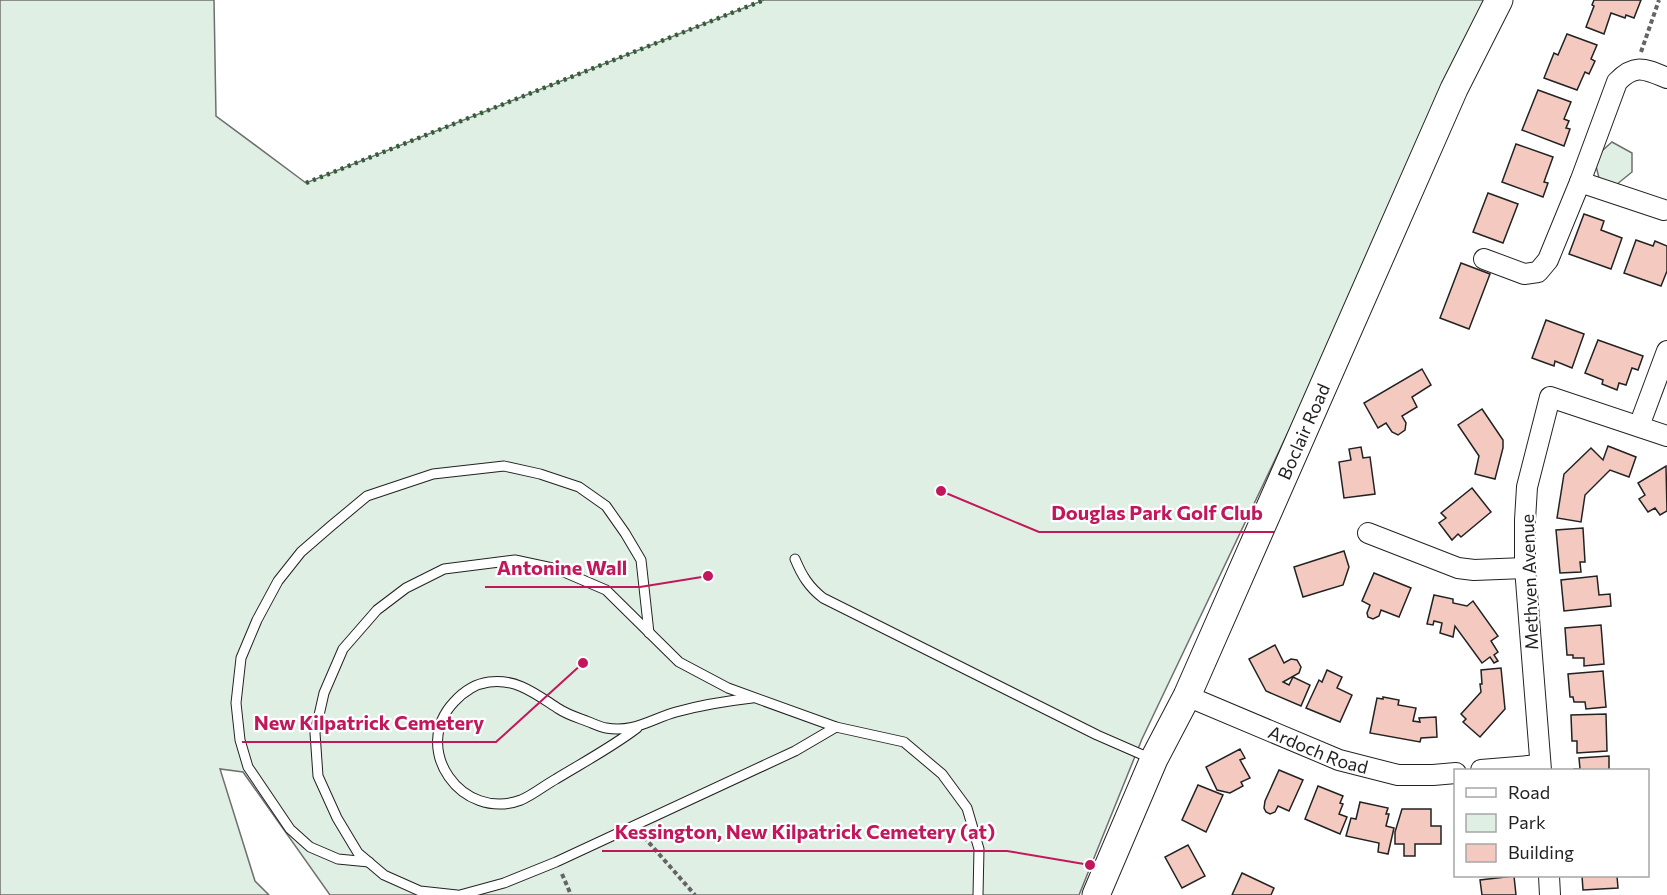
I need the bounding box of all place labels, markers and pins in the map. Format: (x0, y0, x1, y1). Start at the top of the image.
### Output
callout: Douglas Park Golf Club (1039, 494, 1274, 532)
callout: Antonine Wall (485, 549, 640, 587)
callout: New Kilpatrick Cemetery (242, 704, 496, 742)
callout: Kessington, New Kilpatrick Cemetery (at) (602, 813, 1007, 851)

